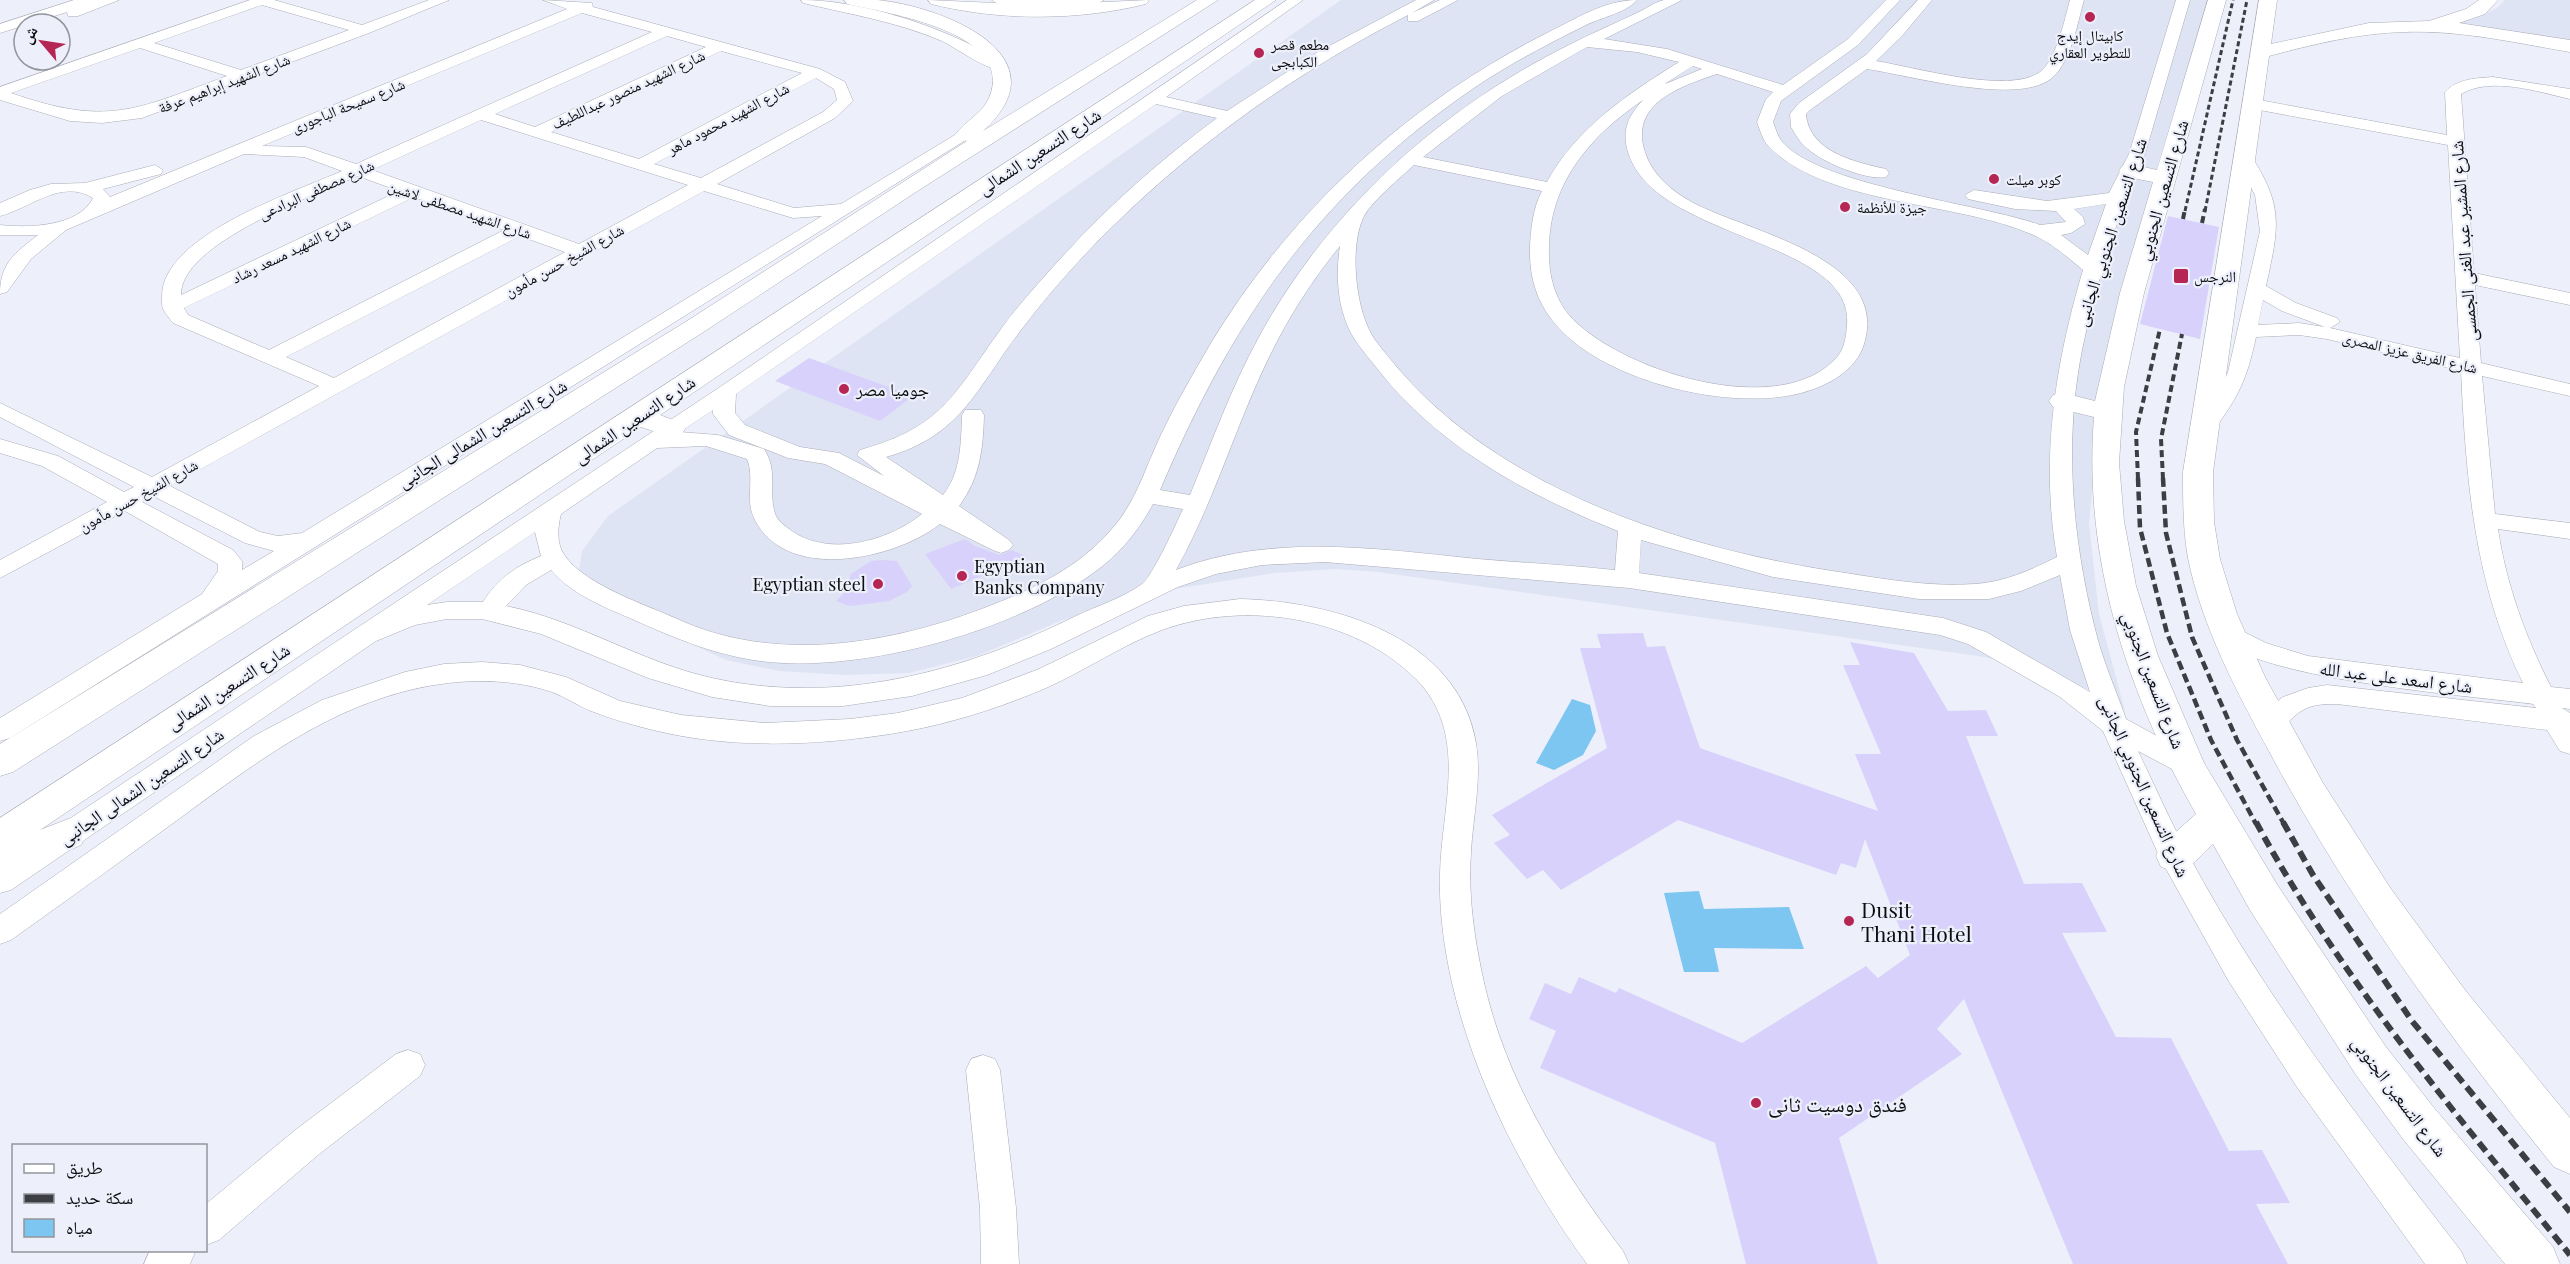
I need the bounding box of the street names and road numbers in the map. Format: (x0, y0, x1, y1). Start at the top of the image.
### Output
street label: شارع الشهيد منصور عبداللطيف (548, 45, 708, 134)
street label: شارع الشهيد إبراهيم عرفة (155, 49, 293, 118)
street label: شارع سميحة الباجورى (288, 73, 408, 138)
street label: شارع الشهيد محمود ماهر (663, 77, 793, 160)
street label: شارع التسعين الشمالى (973, 102, 1105, 200)
street label: شارع التسعين الجنوبي (2130, 117, 2197, 264)
street label: شارع التسعين الجنوبي الجانبى (2068, 135, 2155, 330)
street label: شارع المشير عبد الغنى الجمسى (2444, 140, 2482, 342)
street label: شارع مصطفى البرادعى (255, 154, 378, 224)
street label: شارع الشهيد مصطفى لاشين (385, 175, 535, 244)
street label: شارع الشهيد مسعد رشاد (228, 212, 355, 288)
street label: شارع الشيخ حسن مأمون (501, 219, 628, 302)
street label: شارع الفريق عزيز المصرى (2340, 327, 2480, 378)
street label: شارع التسعين الشمالى (568, 369, 700, 469)
street label: شارع التسعين الشمالى الجانبى (393, 373, 571, 493)
street label: شارع الشيخ حسن مأمون (75, 454, 202, 537)
street label: شارع التسعين الجنوبي (2113, 608, 2191, 753)
street label: شارع التسعين الشمالى (162, 637, 294, 735)
street label: شارع اسعد على عبد الله (2318, 656, 2474, 698)
street label: شارع التسعين الجنوبي الجانبى (2091, 691, 2196, 882)
street label: شارع التسعين الشمالى الجانبى (54, 722, 228, 850)
street label: شارع التسعين الجنوبي (2344, 1031, 2453, 1163)

